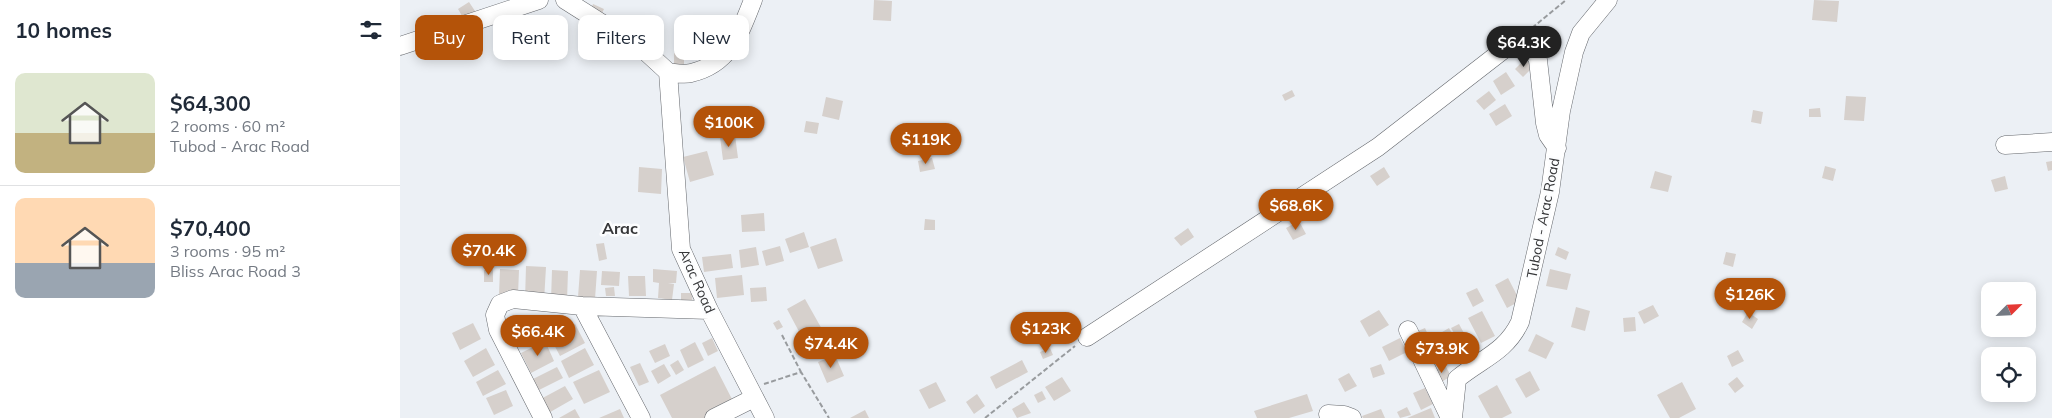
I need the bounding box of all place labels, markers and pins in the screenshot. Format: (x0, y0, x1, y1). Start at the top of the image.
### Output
pin: $64.3K (1483, 26, 1565, 68)
pin: $100K (694, 106, 764, 148)
pin: $119K (891, 122, 961, 165)
pin: $68.6K (1255, 188, 1337, 231)
pin: $70.4K (448, 234, 530, 276)
pin: $126K (1715, 278, 1785, 320)
pin: $123K (1011, 312, 1081, 354)
pin: $66.4K (497, 314, 579, 357)
pin: $74.4K (790, 326, 872, 369)
pin: $73.9K (1401, 332, 1483, 374)

